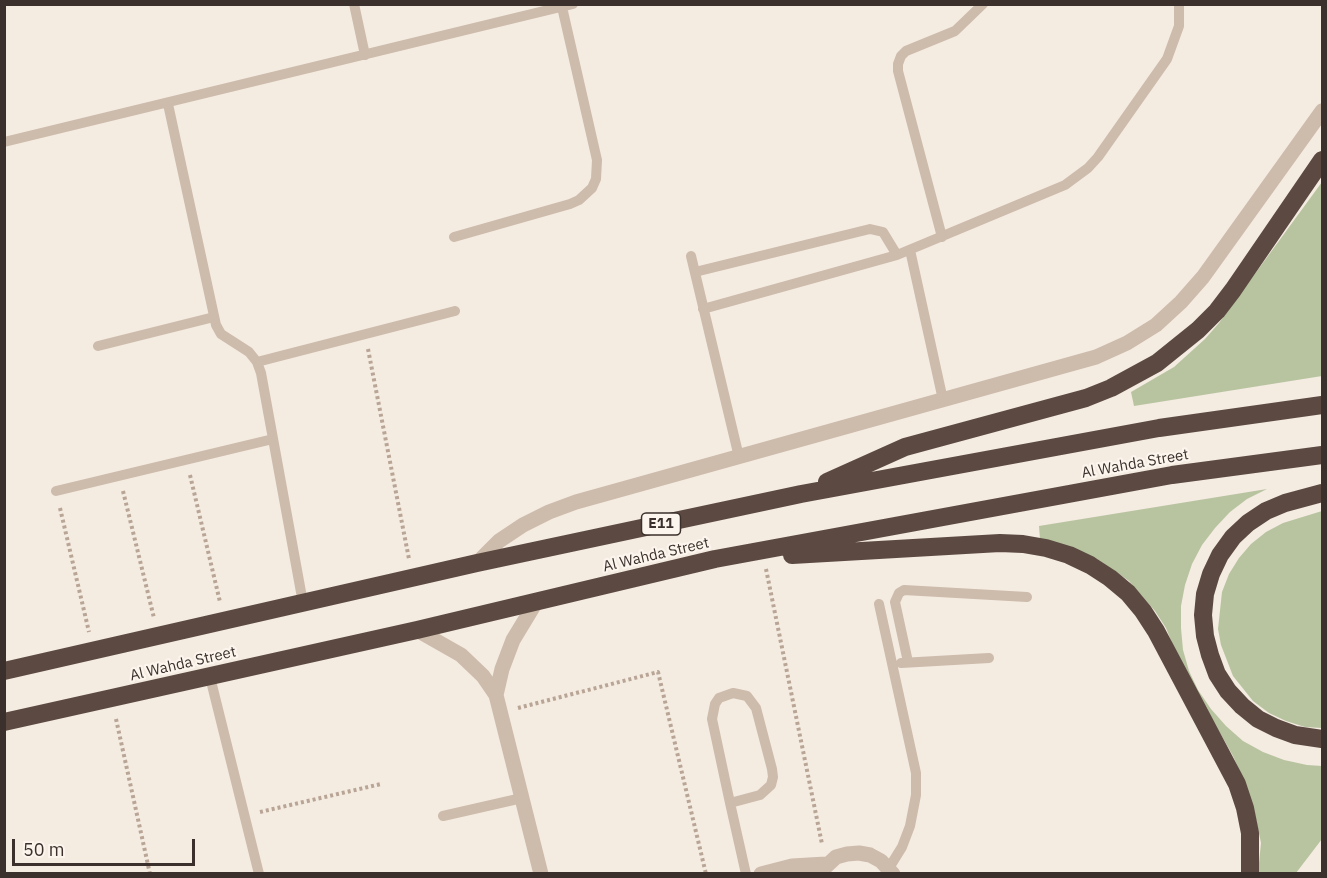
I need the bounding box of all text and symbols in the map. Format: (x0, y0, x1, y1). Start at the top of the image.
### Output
street label: Al Wahda Street (1080, 446, 1190, 482)
road number: E11 (642, 513, 680, 535)
street label: Al Wahda Street (601, 534, 711, 576)
street label: Al Wahda Street (128, 643, 238, 685)
scale bar (15, 827, 198, 865)
text: 50 m (23, 838, 65, 861)

